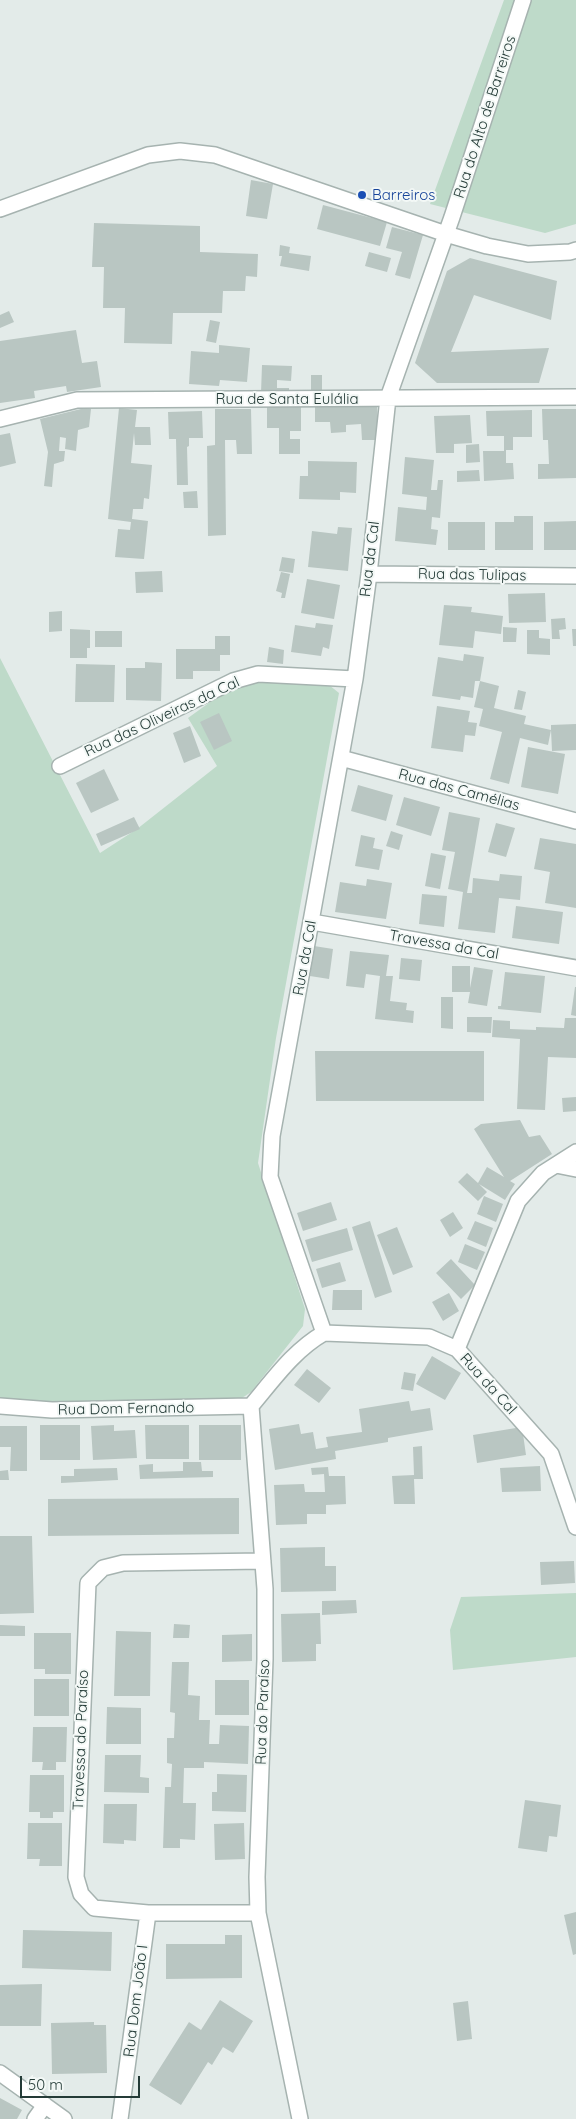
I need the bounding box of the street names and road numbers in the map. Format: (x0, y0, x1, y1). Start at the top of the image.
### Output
street label: Rua do Alto de Barreiros (450, 33, 520, 201)
street label: Rua de Santa Eulália (216, 390, 358, 408)
street label: Rua da Cal (356, 520, 384, 598)
street label: Rua das Tulipas (418, 565, 526, 585)
street label: Rua das Oliveiras da Cal (82, 673, 242, 761)
street label: Rua das Camélias (396, 765, 522, 815)
street label: Rua da Cal (290, 919, 320, 997)
street label: Travessa da Cal (388, 927, 500, 963)
street label: Rua da Cal (456, 1350, 520, 1418)
street label: Rua Dom Fernando (58, 1399, 194, 1419)
street label: Rua do Paraíso (252, 1659, 274, 1765)
street label: Travessa do Paraíso (70, 1669, 92, 1811)
street label: Rua Dom João I (120, 1944, 152, 2058)

